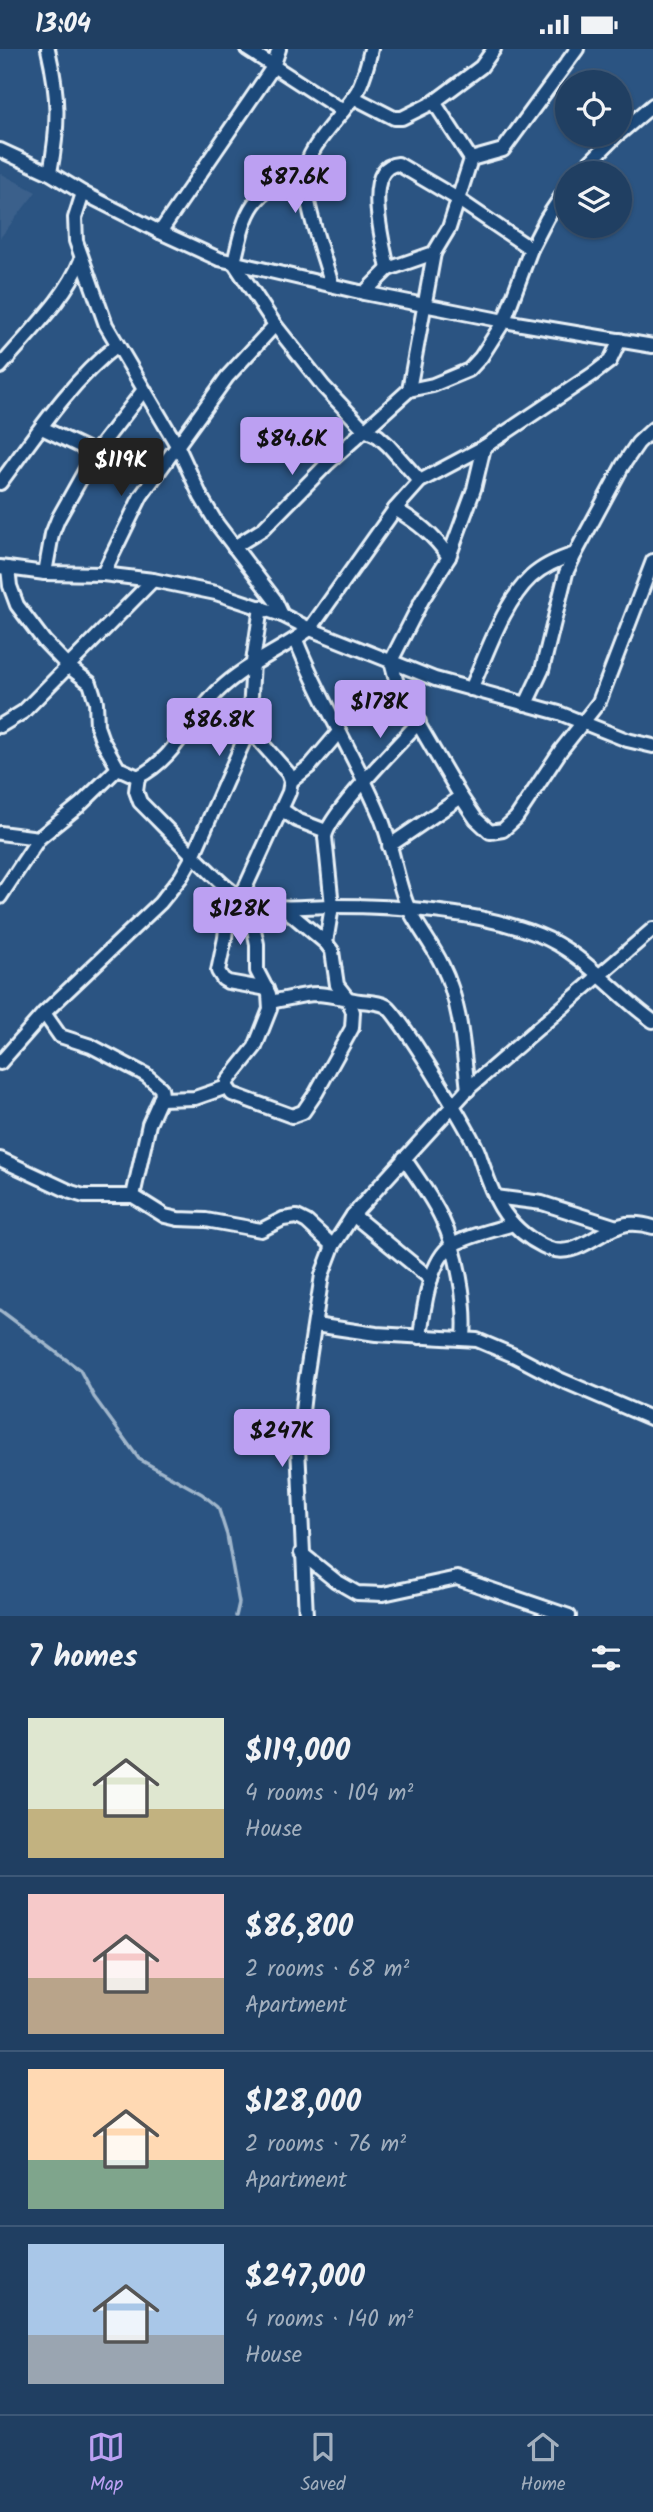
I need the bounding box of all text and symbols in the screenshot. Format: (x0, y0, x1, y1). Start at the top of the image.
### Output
text: 13:04 (35, 4, 91, 46)
map controls (555, 70, 632, 238)
button: locate (555, 70, 632, 147)
pin: $87.6K (238, 155, 352, 215)
text: $87.6K (260, 160, 330, 196)
button: layers (555, 161, 632, 238)
pin: $84.6K (235, 417, 349, 477)
text: $84.6K (256, 422, 328, 458)
pin: $119K (72, 439, 170, 498)
text: $119K (95, 443, 148, 479)
pin: $178K (331, 681, 429, 740)
text: $178K (351, 685, 409, 721)
pin: $86.8K (162, 699, 276, 758)
text: $86.8K (183, 703, 255, 739)
pin: $128K (191, 887, 289, 947)
text: $128K (209, 892, 271, 928)
pin: $247K (233, 1409, 331, 1469)
text: $247K (250, 1414, 314, 1450)
text: 7 homes (28, 1634, 138, 1682)
icon: filters (587, 1639, 625, 1677)
text: $119,000 (245, 1728, 350, 1776)
icon: home (84, 1746, 168, 1830)
text: 4 rooms · 104 m² (245, 1776, 413, 1812)
text: House (245, 1812, 302, 1848)
text: $86,800 (245, 1904, 353, 1952)
icon: home (84, 1922, 168, 2006)
text: 2 rooms · 68 m² (245, 1952, 409, 1988)
text: Apartment (245, 1988, 347, 2024)
text: $128,000 (245, 2079, 361, 2127)
icon: home (84, 2097, 168, 2181)
text: 2 rooms · 76 m² (245, 2127, 406, 2163)
text: Apartment (245, 2163, 347, 2199)
text: $247,000 (245, 2254, 365, 2302)
icon: home (84, 2272, 168, 2356)
text: 4 rooms · 140 m² (245, 2302, 413, 2338)
text: House (245, 2338, 302, 2374)
tab: Map (87, 2428, 125, 2500)
tab: Saved (300, 2428, 346, 2500)
tab: Home (520, 2428, 566, 2500)

